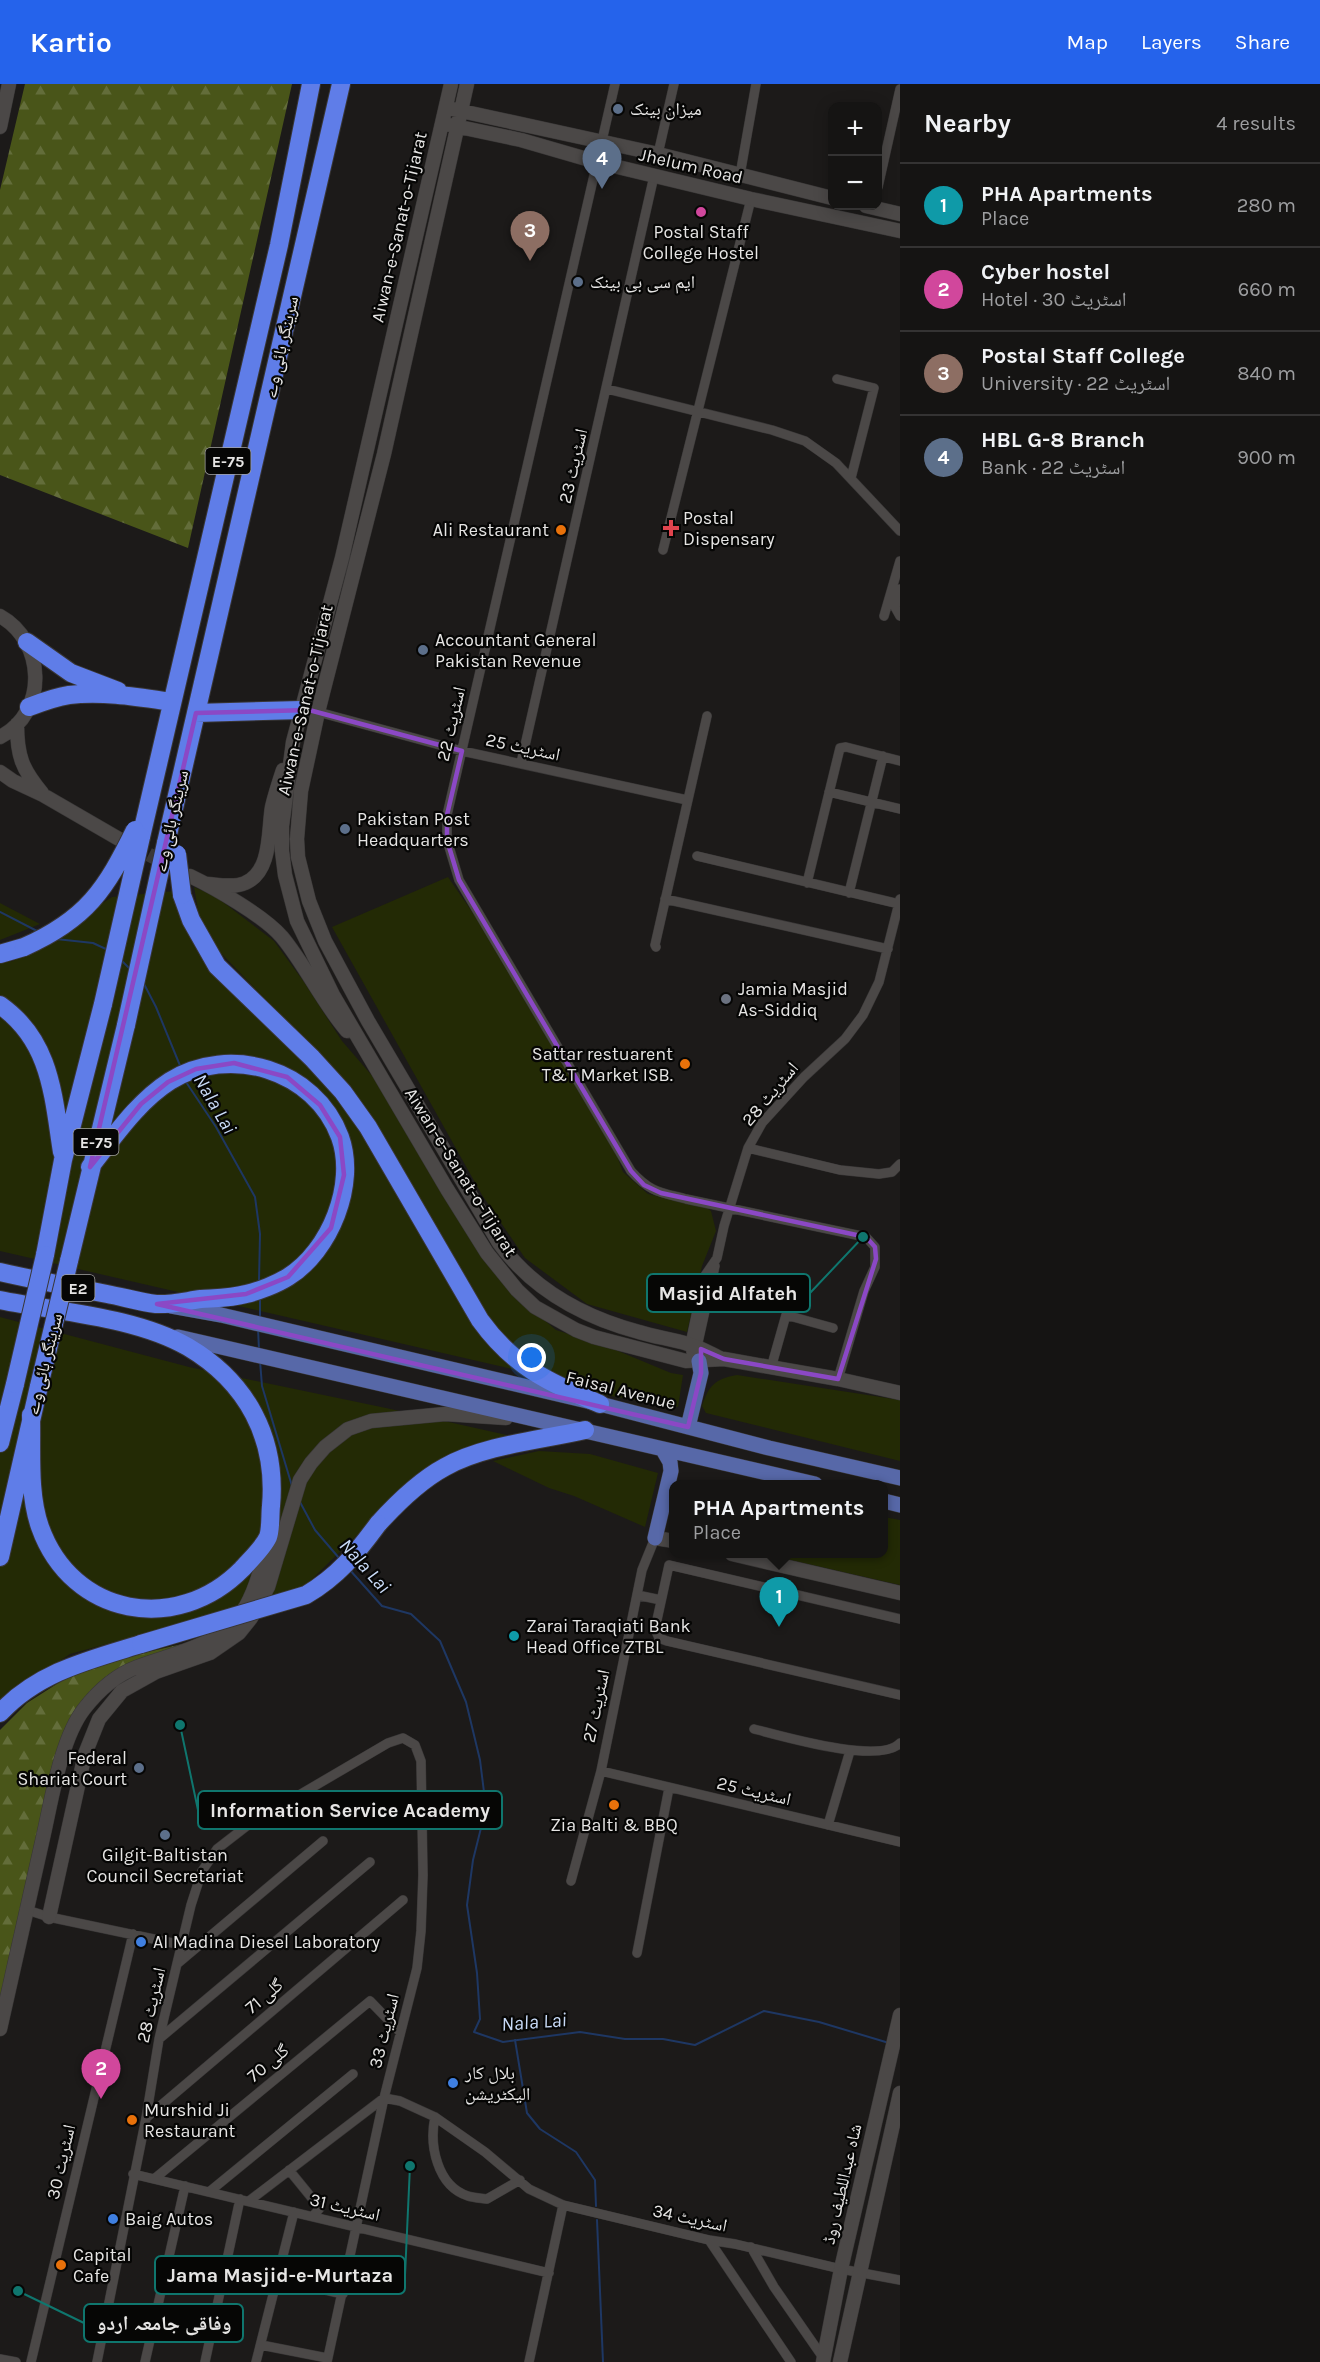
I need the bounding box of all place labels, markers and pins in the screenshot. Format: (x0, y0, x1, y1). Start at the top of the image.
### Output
place label: میزان بینک (630, 98, 702, 120)
marker: میزان بینک (611, 102, 625, 116)
pin: 4 (582, 140, 622, 189)
marker: Postal Staff College Hostel (694, 205, 708, 219)
pin: 3 (510, 212, 550, 261)
place label: Postal Staff College Hostel (643, 221, 759, 264)
place label: ایم سی بی بینک (590, 271, 695, 294)
marker: ایم سی بی بینک (571, 275, 585, 289)
place label: Postal Dispensary (683, 507, 775, 550)
place label: Ali Restaurant (433, 519, 549, 541)
marker: Postal Dispensary (664, 521, 678, 535)
marker: Ali Restaurant (554, 523, 568, 537)
place label: Accountant General Pakistan Revenue (435, 629, 597, 672)
marker: Accountant General Pakistan Revenue (416, 643, 430, 657)
place label: Pakistan Post Headquarters (357, 808, 470, 851)
marker: Pakistan Post Headquarters (338, 822, 352, 836)
place label: Jamia Masjid As-Siddiq (738, 978, 848, 1021)
marker: Jamia Masjid As-Siddiq (719, 992, 733, 1006)
place label: Sattar restuarent T&T Market ISB. (532, 1043, 673, 1086)
marker: Sattar restuarent T&T Market ISB. (678, 1057, 692, 1071)
callout: Masjid Alfateh (647, 1274, 810, 1312)
pin: 1 (760, 1578, 798, 1627)
place label: Zarai Taraqiati Bank Head Office ZTBL (526, 1615, 691, 1658)
marker: Zarai Taraqiati Bank Head Office ZTBL (507, 1629, 521, 1643)
place label: Federal Shariat Court (17, 1747, 127, 1790)
marker: Federal Shariat Court (132, 1761, 146, 1775)
callout: Information Service Academy (198, 1791, 502, 1829)
marker: Zia Balti & BBQ (607, 1798, 621, 1812)
place label: Zia Balti & BBQ (550, 1814, 678, 1836)
marker: Gilgit-Baltistan Council Secretariat (158, 1828, 172, 1842)
place label: Gilgit-Baltistan Council Secretariat (87, 1844, 244, 1887)
place label: Al Madina Diesel Laboratory (153, 1931, 381, 1953)
marker: Al Madina Diesel Laboratory (134, 1935, 148, 1949)
pin: 2 (82, 2050, 120, 2099)
place label: بلال کار الیکٹریشن (464, 2062, 530, 2105)
marker: بلال کار الیکٹریشن (446, 2076, 460, 2090)
place label: Murshid Ji Restaurant (144, 2099, 236, 2142)
marker: Murshid Ji Restaurant (125, 2113, 139, 2127)
place label: Baig Autos (125, 2208, 213, 2230)
marker: Baig Autos (106, 2212, 120, 2226)
place label: Capital Cafe (73, 2244, 132, 2287)
callout: Jama Masjid-e-Murtaza (155, 2256, 405, 2294)
marker: Capital Cafe (54, 2258, 68, 2272)
callout: وفاقی جامعہ اردو (84, 2304, 243, 2342)

